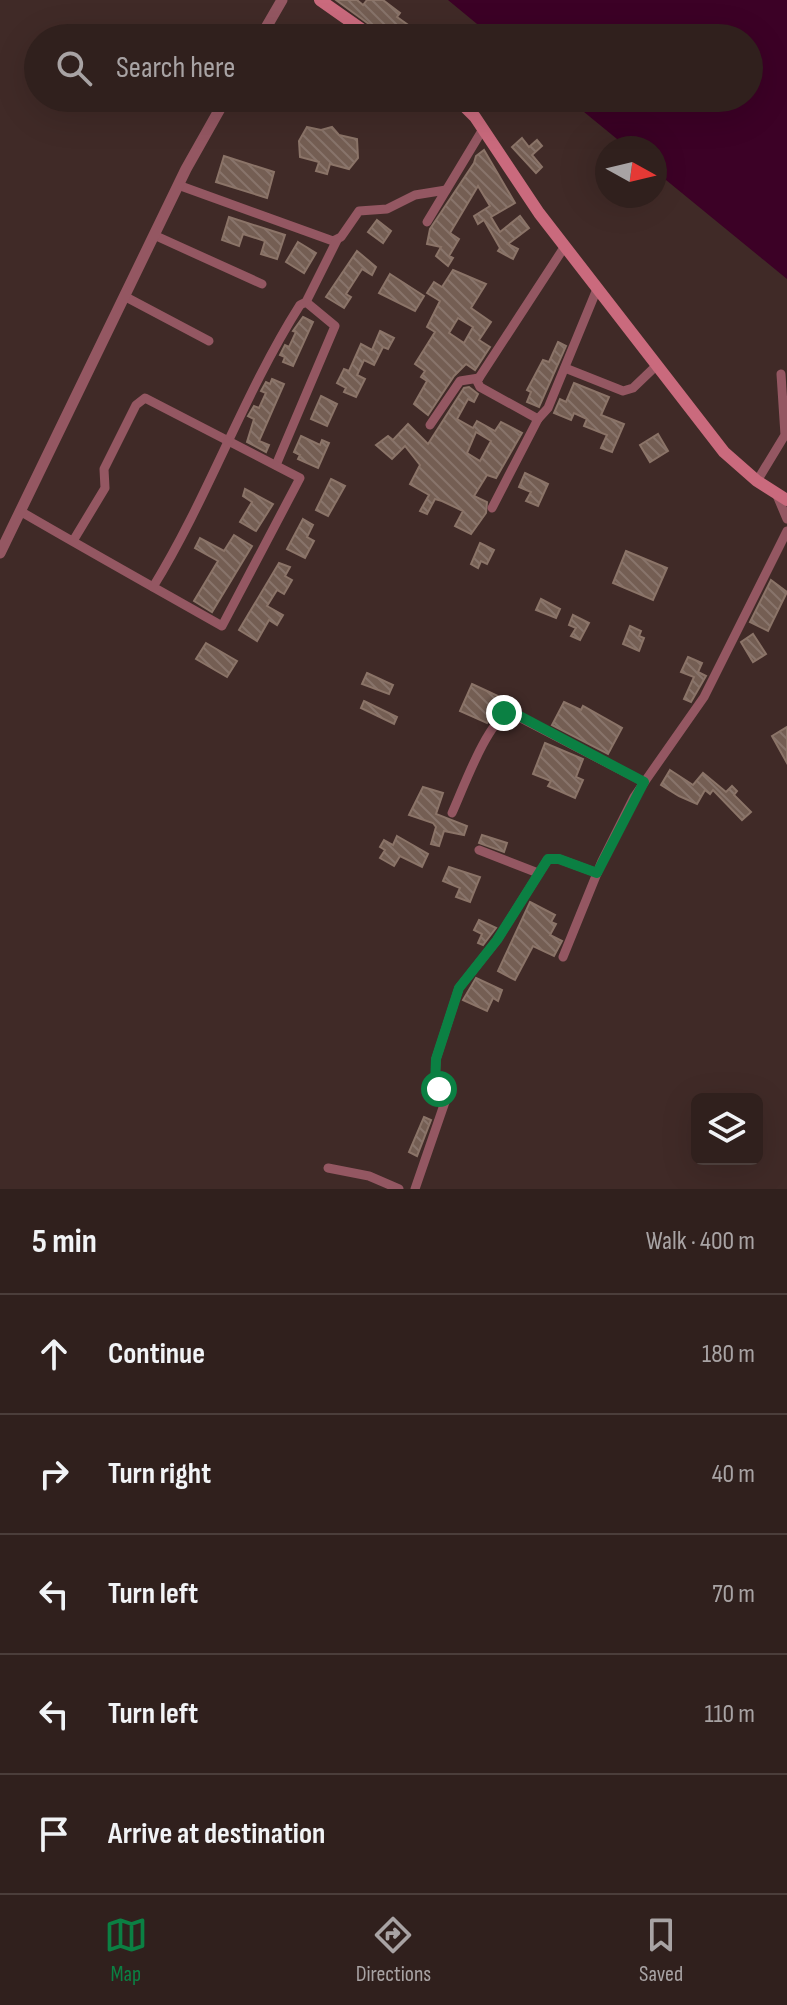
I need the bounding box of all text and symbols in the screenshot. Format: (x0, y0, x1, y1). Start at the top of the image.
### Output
search box (24, 24, 763, 112)
icon: search (52, 46, 96, 90)
text: Search here (116, 50, 235, 86)
north arrow (595, 136, 667, 208)
route end (486, 695, 522, 731)
route start (421, 1071, 457, 1107)
map controls (691, 1093, 763, 1165)
button: layers (691, 1093, 763, 1165)
text: 5 min (32, 1221, 97, 1262)
text: Walk · 400 m (646, 1226, 755, 1257)
icon: ahead (32, 1332, 76, 1376)
text: Continue (108, 1336, 205, 1372)
text: 180 m (702, 1339, 755, 1370)
icon: right (32, 1452, 76, 1496)
text: Turn right (108, 1456, 211, 1492)
text: 40 m (712, 1459, 755, 1490)
icon: left (32, 1572, 76, 1616)
text: Turn left (108, 1576, 198, 1612)
text: 70 m (712, 1579, 755, 1610)
icon: left (32, 1692, 76, 1736)
text: Turn left (108, 1696, 198, 1732)
text: 110 m (704, 1699, 755, 1730)
icon: arrive (32, 1812, 76, 1856)
text: Arrive at destination (108, 1816, 325, 1852)
tab: Map (104, 1913, 148, 1988)
tab: Directions (356, 1913, 431, 1988)
tab: Saved (639, 1913, 683, 1988)

